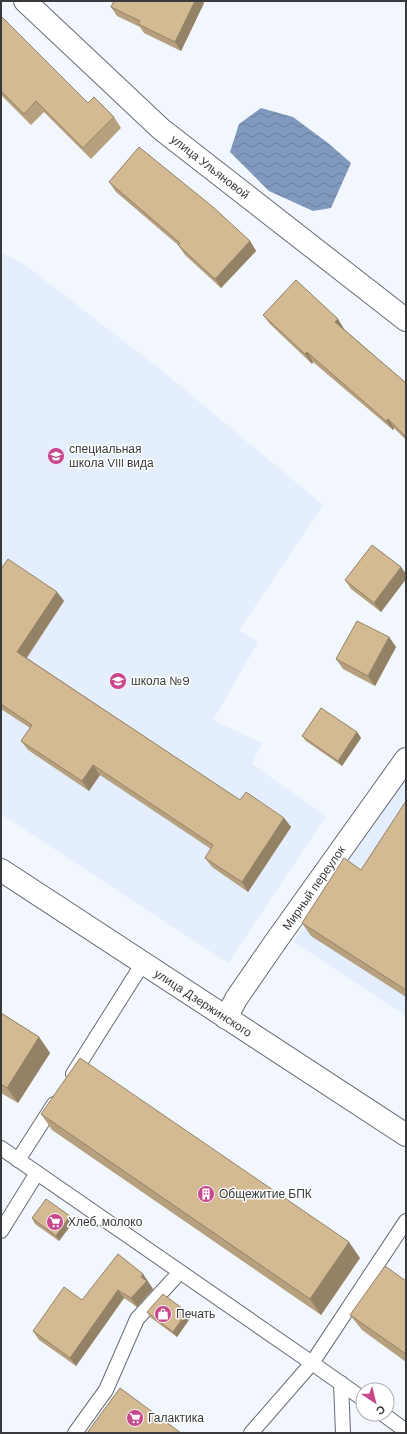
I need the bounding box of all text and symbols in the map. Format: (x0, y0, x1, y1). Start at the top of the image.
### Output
street label: улица Ульяновой (167, 131, 253, 203)
place label: специальная школа VIII вида (69, 441, 154, 471)
school or university icon: специальная школа VIII вида (46, 446, 66, 466)
school or university icon: школа №9 (108, 671, 128, 691)
place label: школа №9 (131, 673, 190, 689)
street label: Мирный переулок (279, 842, 350, 933)
street label: улица Дзержинского (151, 965, 255, 1041)
building icon: Общежитие БПК (196, 1184, 216, 1204)
place label: Общежитие БПК (219, 1186, 312, 1202)
supermarket icon: Хлеб, молоко (45, 1212, 65, 1232)
place label: Хлеб, молоко (68, 1214, 143, 1230)
shop icon: Печать (153, 1304, 173, 1324)
place label: Печать (176, 1306, 215, 1322)
north arrow (355, 1382, 395, 1422)
text: С (373, 1402, 388, 1418)
supermarket icon: Галактика (125, 1408, 145, 1428)
place label: Галактика (148, 1410, 204, 1426)

